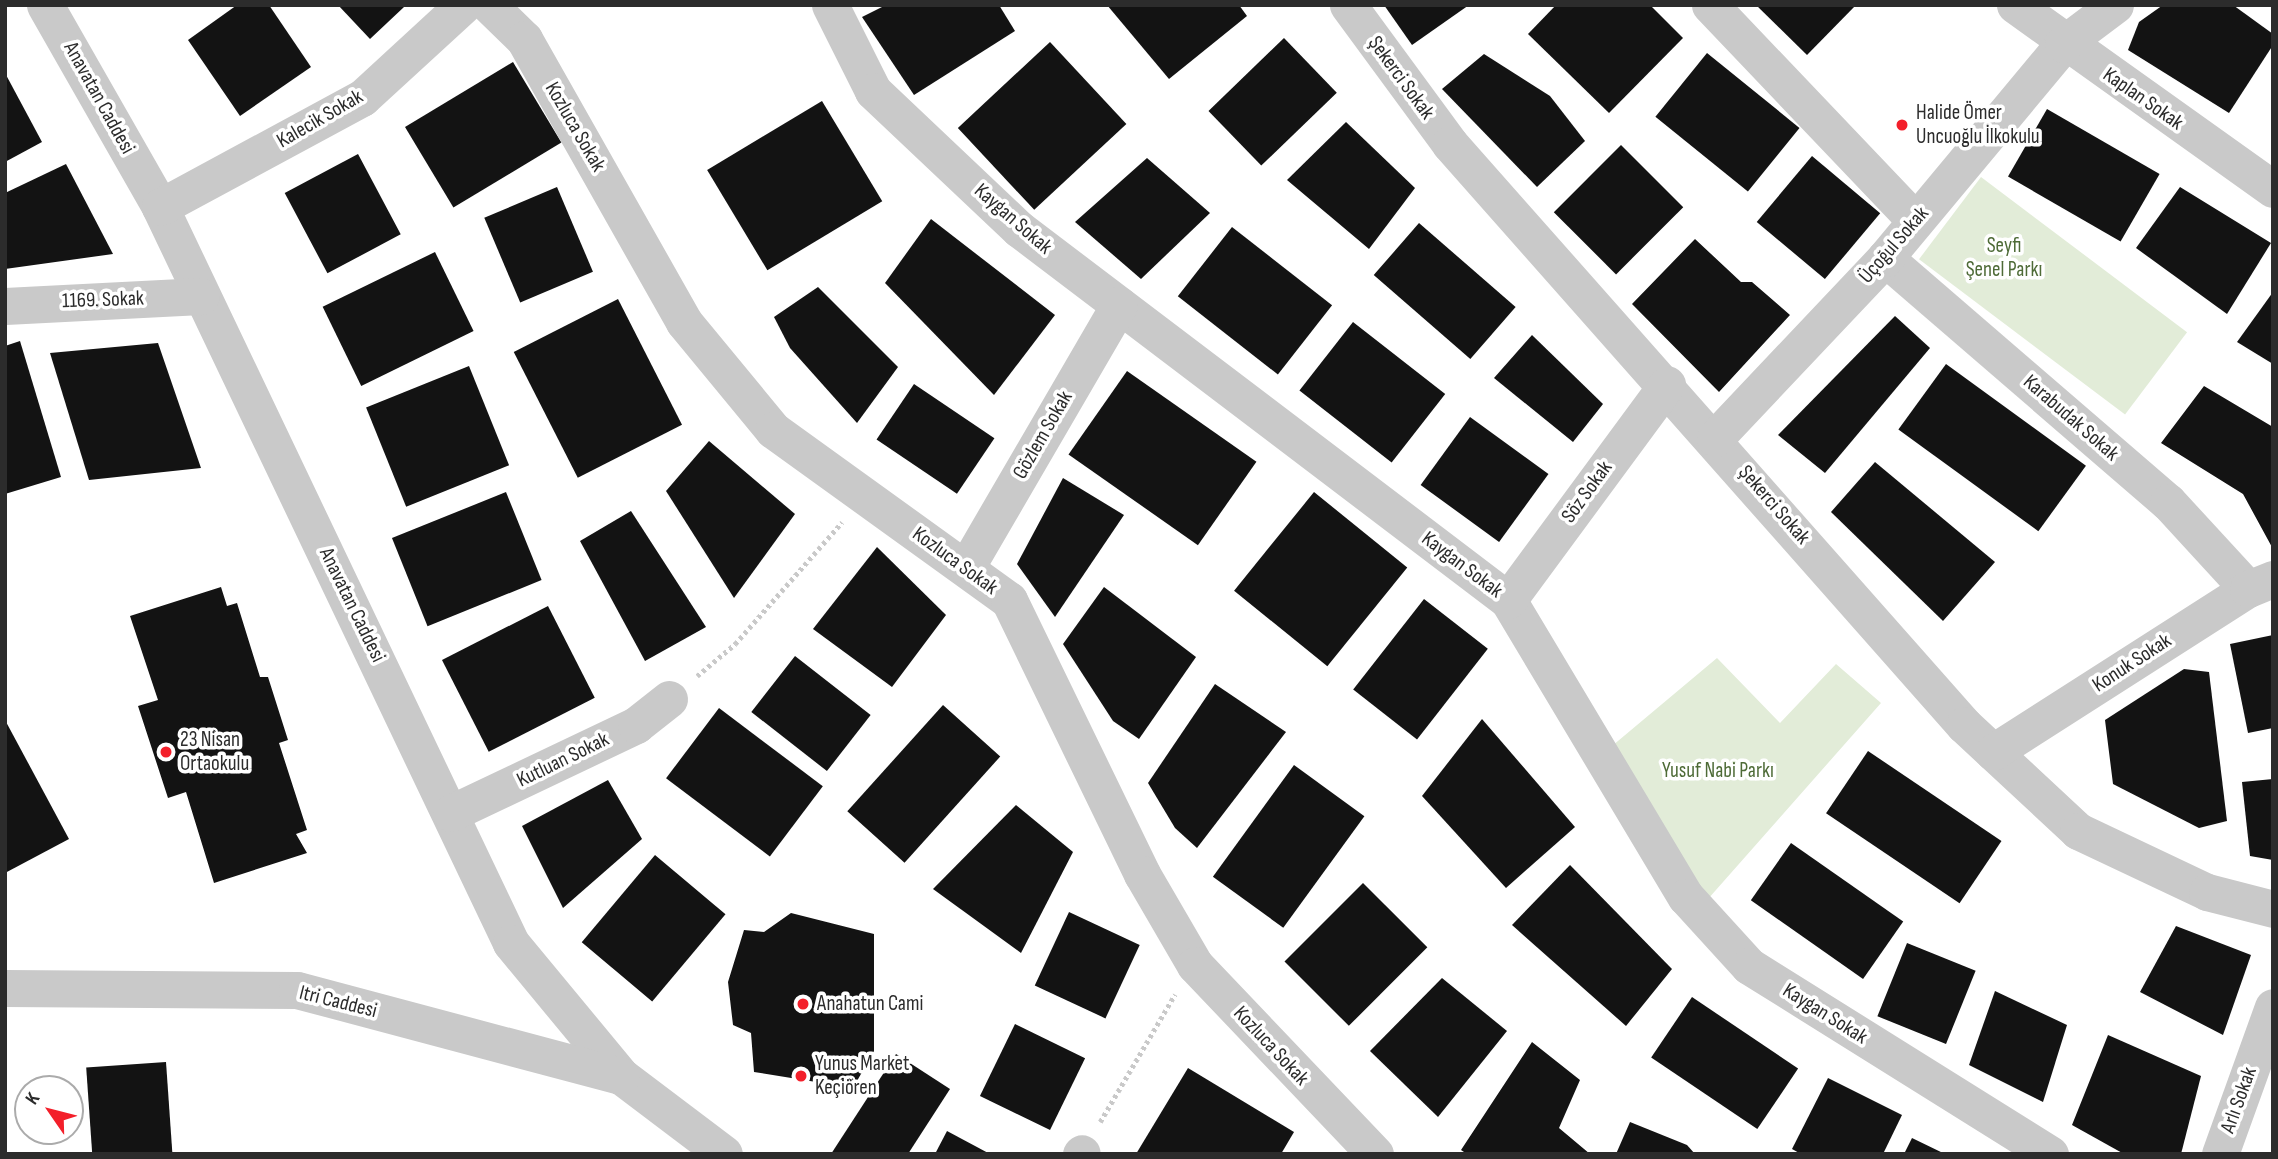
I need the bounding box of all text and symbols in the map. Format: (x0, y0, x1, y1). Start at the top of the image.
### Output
street label: Şekerci Sokak (1362, 31, 1440, 125)
street label: Anavatan Caddesi (58, 38, 140, 158)
street label: Kaplan Sokak (2098, 62, 2188, 136)
street label: Kozluca Sokak (539, 78, 611, 176)
street label: Kalecik Sokak (272, 84, 368, 154)
place label: Halide Ömer Uncuoğlu İlkokulu (1916, 100, 2040, 150)
marker: Halide Ömer Uncuoğlu İlkokulu (1894, 117, 1910, 133)
street label: Kaygan Sokak (969, 178, 1057, 260)
street label: Üçoğul Sokak (1854, 201, 1934, 289)
park label: Seyfi Şenel Parkı (1966, 233, 2042, 283)
street label: 1169. Sokak (62, 286, 144, 314)
street label: Karabudak Sokak (2018, 370, 2124, 466)
street label: Gözlem Sokak (1008, 386, 1078, 484)
street label: Söz Sokak (1556, 456, 1618, 528)
street label: Şekerci Sokak (1733, 460, 1815, 550)
street label: Kozluca Sokak (907, 522, 1003, 600)
street label: Kaygan Sokak (1416, 526, 1508, 604)
street label: Anavatan Caddesi (313, 544, 391, 666)
street label: Konuk Sokak (2088, 628, 2176, 698)
place label: 23 Nisan Ortaokulu (180, 727, 249, 777)
street label: Kutluan Sokak (513, 727, 613, 793)
marker: 23 Nisan Ortaokulu (158, 744, 174, 760)
park label: Yusuf Nabi Parkı (1662, 758, 1774, 784)
street label: Kaygan Sokak (1778, 978, 1872, 1050)
street label: Itri Caddesi (297, 980, 379, 1024)
place label: Anahatun Cami (817, 991, 923, 1017)
marker: Anahatun Cami (795, 996, 811, 1012)
street label: Kozluca Sokak (1228, 1001, 1314, 1091)
place label: Yunus Market Keçiören (815, 1051, 909, 1101)
street label: Arlı Sokak (2215, 1064, 2263, 1136)
marker: Yunus Market Keçiören (793, 1068, 809, 1084)
north arrow (14, 1075, 84, 1145)
text: K (21, 1088, 45, 1109)

